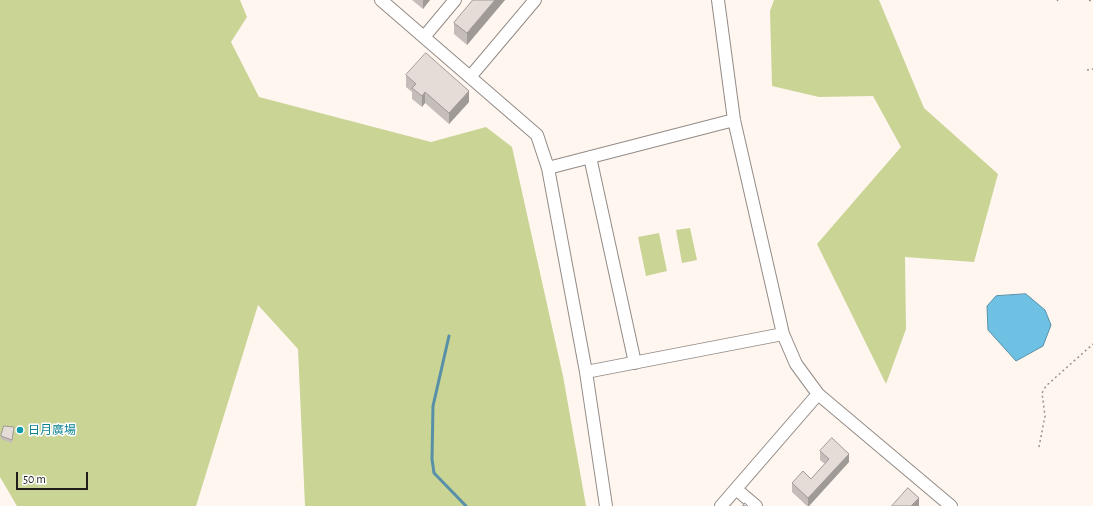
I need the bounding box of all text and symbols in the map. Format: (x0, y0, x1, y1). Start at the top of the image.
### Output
place label: 日月廣場 (28, 423, 76, 437)
marker: 日月廣場 (15, 425, 25, 435)
scale bar (18, 464, 90, 490)
text: 50 m (23, 473, 46, 485)

